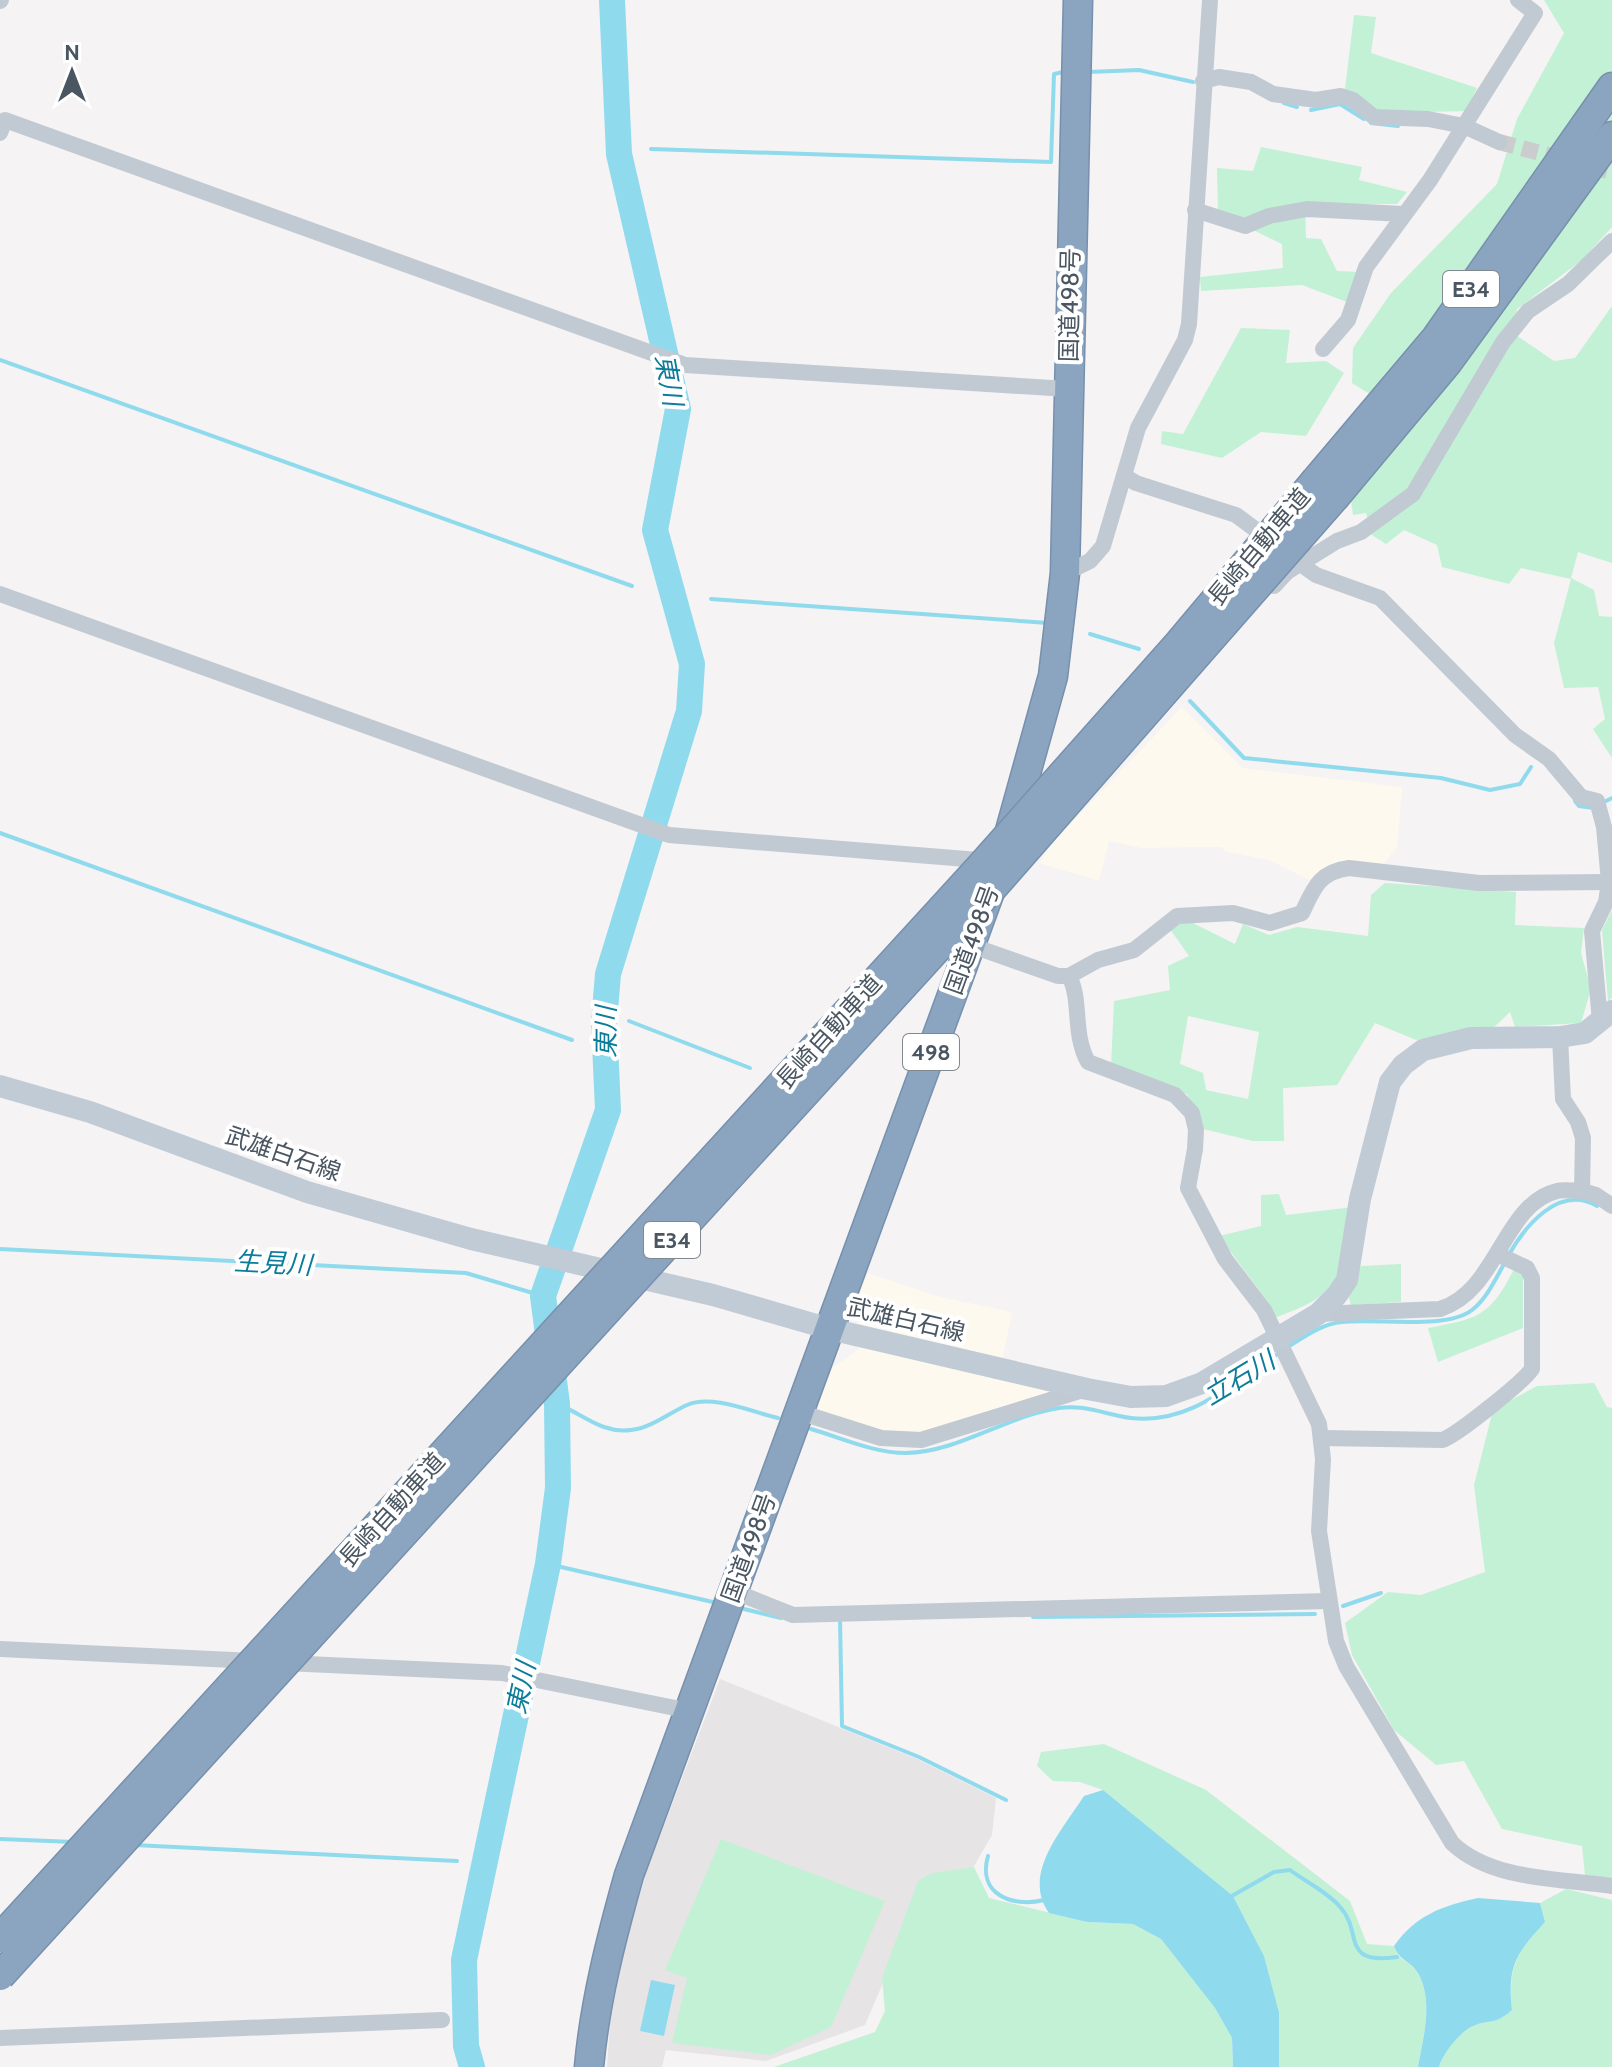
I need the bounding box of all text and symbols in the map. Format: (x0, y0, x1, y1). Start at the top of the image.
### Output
north arrow (32, 32, 112, 112)
text: N (64, 39, 80, 66)
street label: 国道498号 (1054, 248, 1085, 362)
road number: E34 (1443, 271, 1499, 307)
water label: 東川 (649, 352, 690, 411)
street label: 長崎自動車道 (1201, 482, 1316, 611)
street label: 国道498号 (938, 881, 1005, 998)
street label: 長崎自動車道 (770, 968, 888, 1095)
water label: 東川 (590, 1003, 622, 1058)
road number: 498 (903, 1034, 959, 1070)
street label: 武雄白石線 (222, 1120, 345, 1187)
road number: E34 (644, 1222, 700, 1258)
water label: 生見川 (233, 1245, 316, 1281)
street label: 武雄白石線 (844, 1292, 968, 1347)
water label: 立石川 (1197, 1343, 1283, 1412)
street label: 長崎自動車道 (333, 1446, 451, 1573)
street label: 国道498号 (715, 1489, 782, 1606)
water label: 東川 (500, 1656, 543, 1717)

